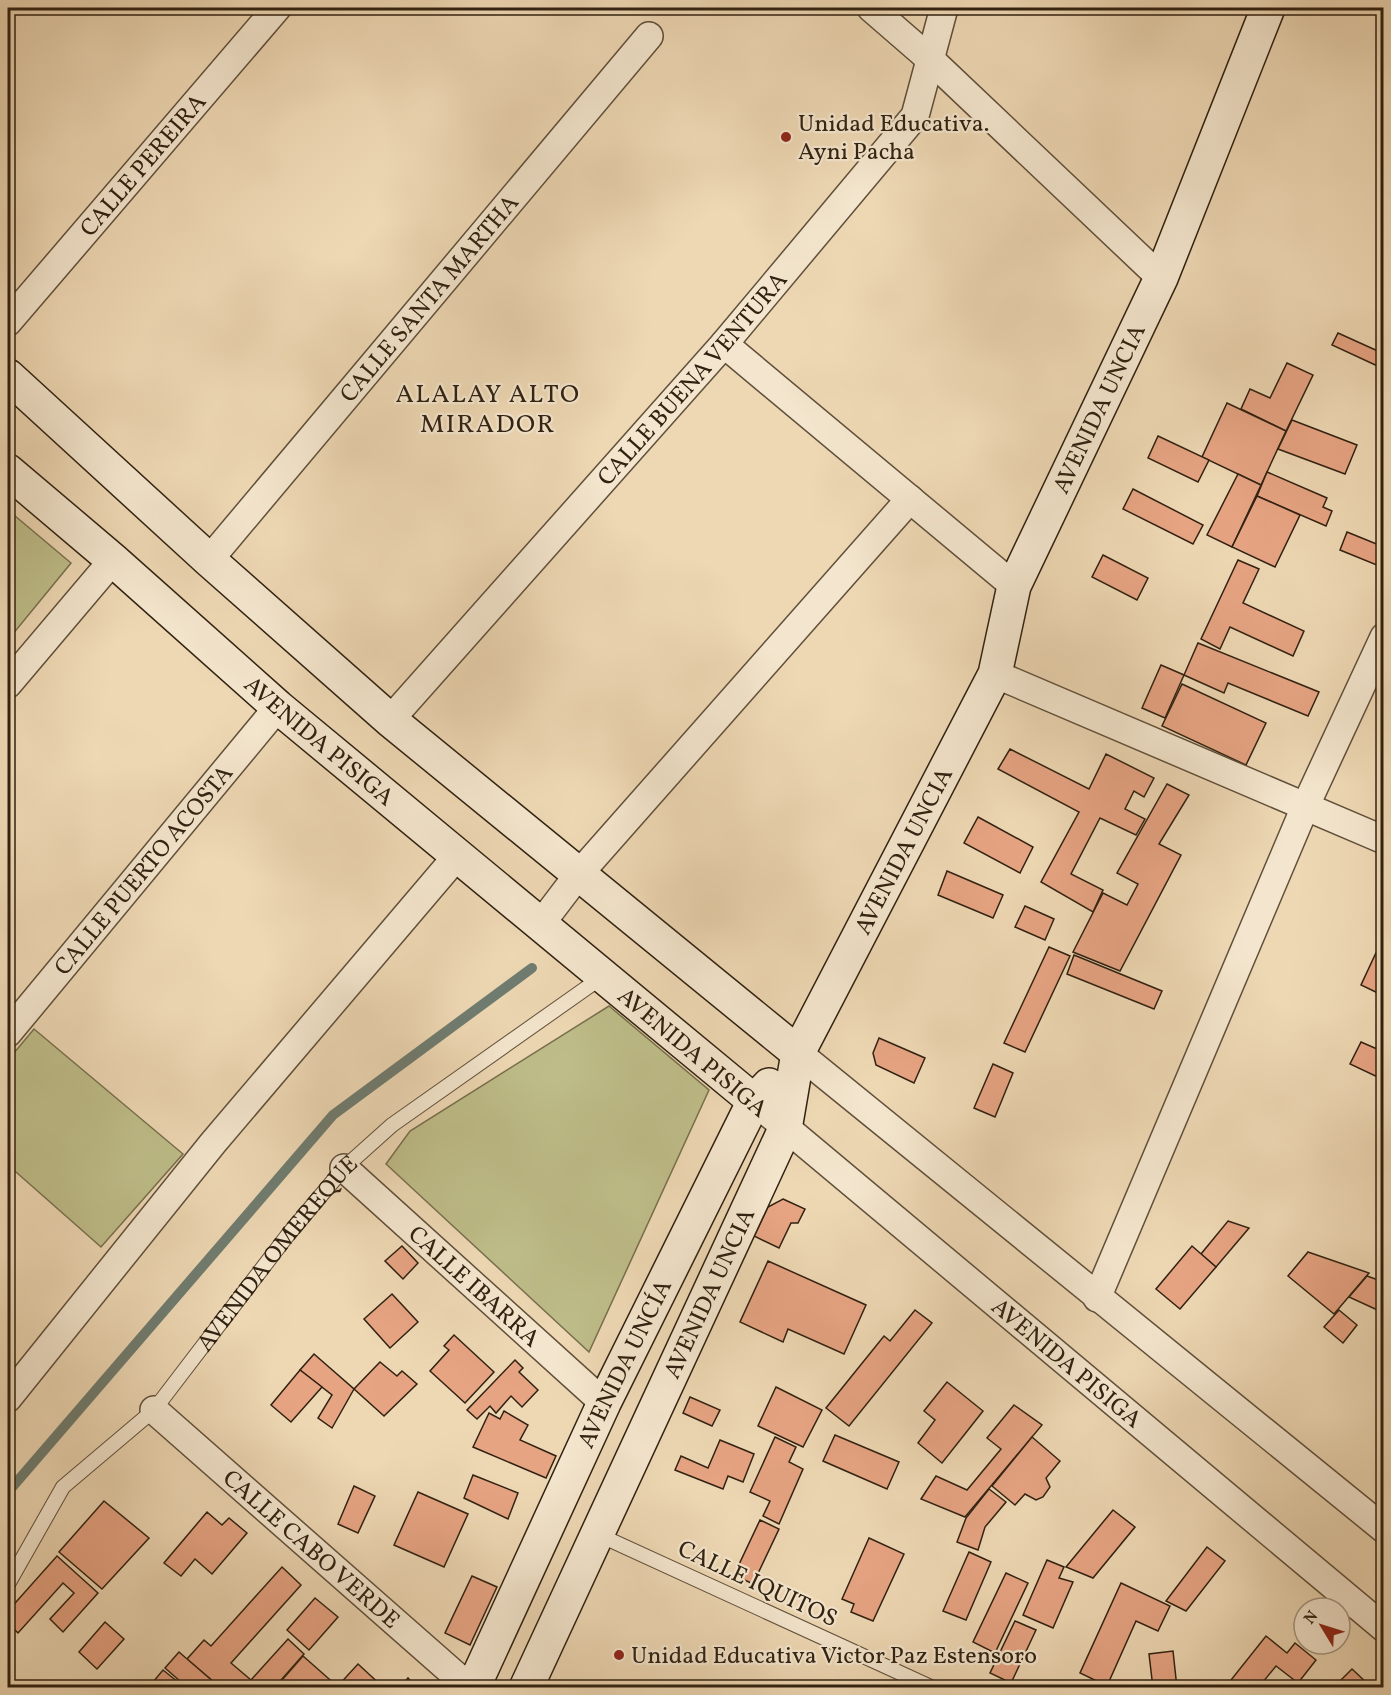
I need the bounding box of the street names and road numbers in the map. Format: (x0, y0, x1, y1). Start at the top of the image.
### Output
street label: CALLE PEREIRA (73, 87, 216, 245)
street label: CALLE SANTA MARTHA (333, 188, 528, 411)
street label: CALLE BUENA VENTURA (590, 265, 797, 494)
street label: AVENIDA UNCIA (1045, 319, 1156, 500)
street label: AVENIDA PISIGA (235, 669, 401, 815)
street label: CALLE PUERTO ACOSTA (47, 758, 242, 984)
street label: AVENIDA UNCIA (847, 762, 962, 941)
street label: AVENIDA PISIGA (609, 980, 774, 1127)
street label: AVENIDA OMEREQUE (189, 1148, 366, 1360)
street label: AVENIDA UNCIA (657, 1203, 765, 1385)
street label: CALLE IBARRA (400, 1219, 547, 1356)
street label: AVENIDA UNCÍA (570, 1274, 682, 1454)
street label: AVENIDA PISIGA (983, 1291, 1148, 1437)
street label: CALLE CABO VERDE (214, 1463, 407, 1638)
street label: CALLE IQUITOS (672, 1533, 843, 1637)

